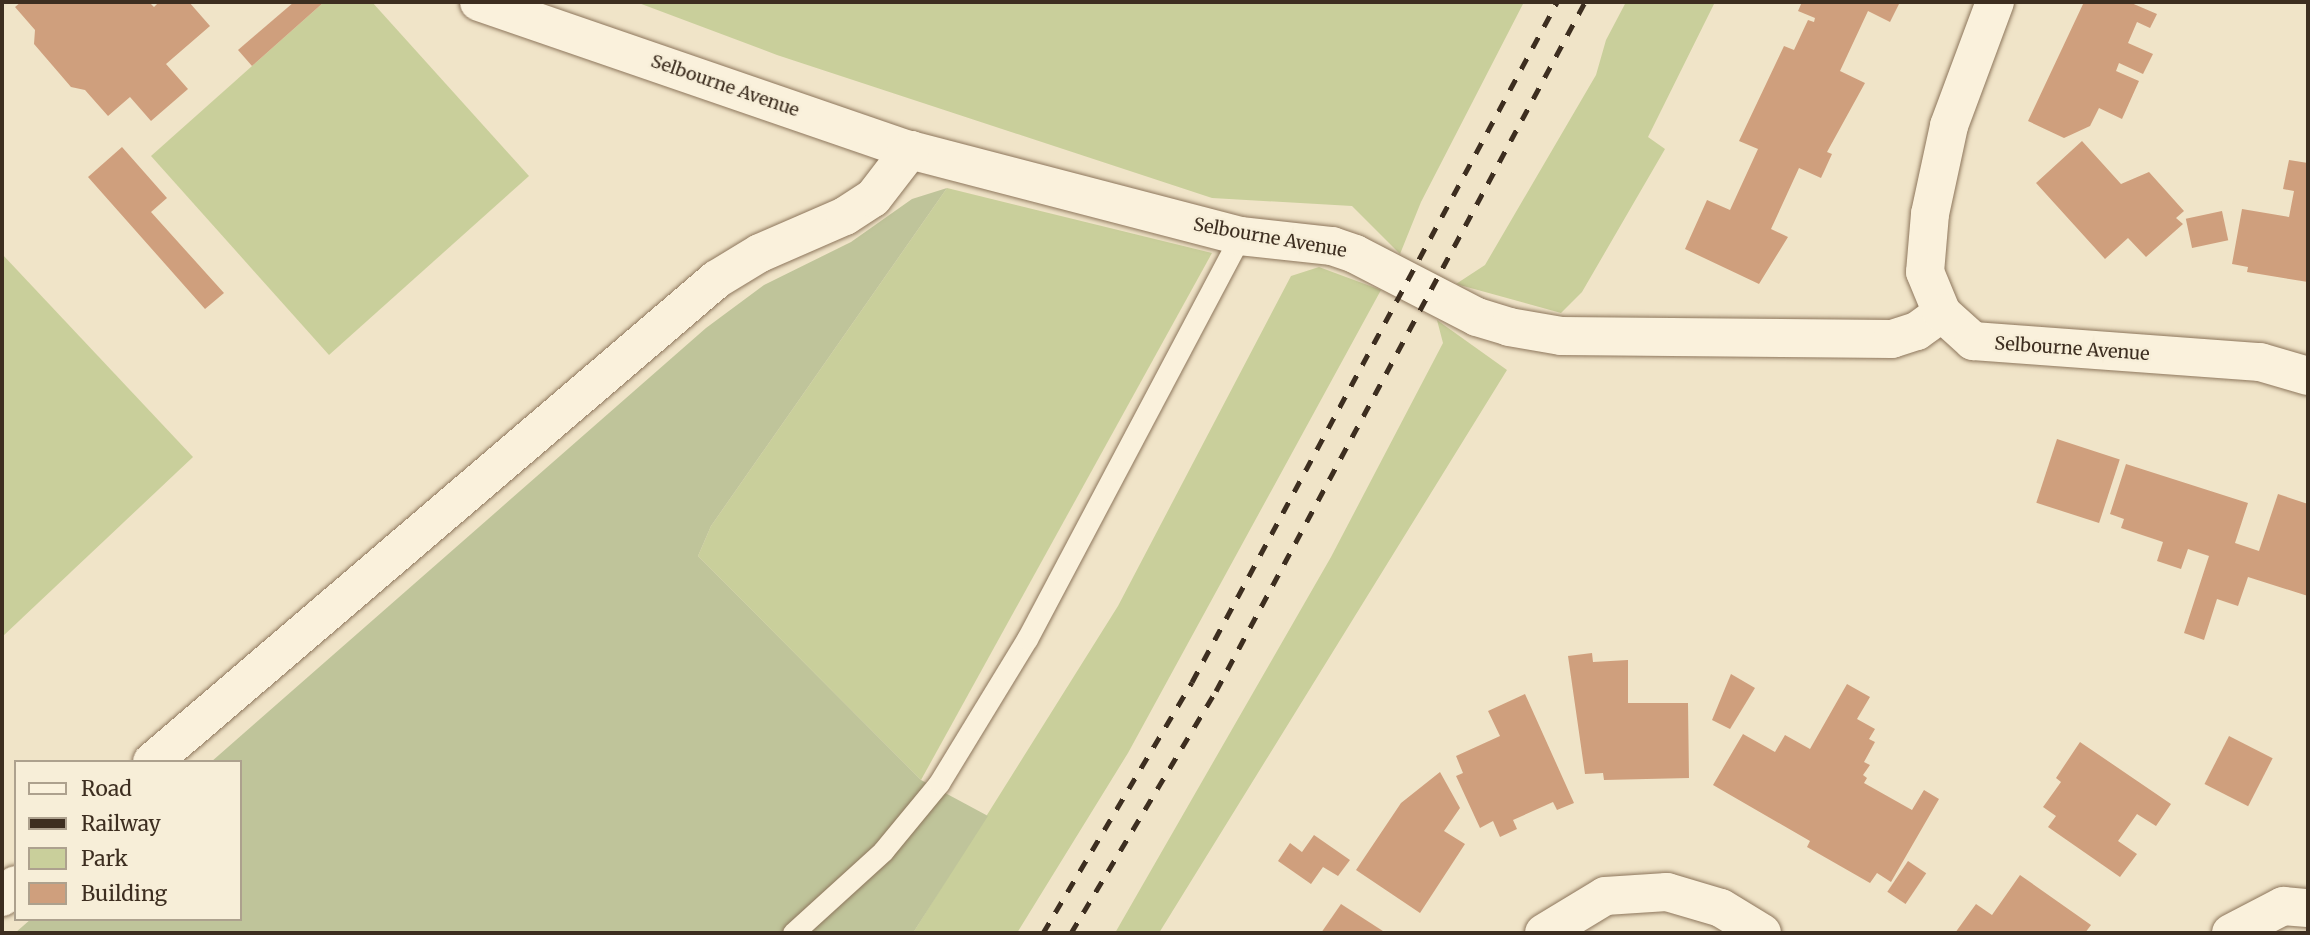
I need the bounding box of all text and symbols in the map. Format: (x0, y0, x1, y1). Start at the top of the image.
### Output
street label: Selbourne Avenue (648, 50, 802, 122)
street label: Selbourne Avenue (1192, 214, 1348, 262)
street label: Selbourne Avenue (1994, 333, 2150, 365)
legend (14, 760, 242, 921)
text: Road (81, 775, 132, 802)
text: Railway (81, 810, 161, 837)
text: Park (81, 845, 128, 872)
text: Building (81, 880, 167, 907)

